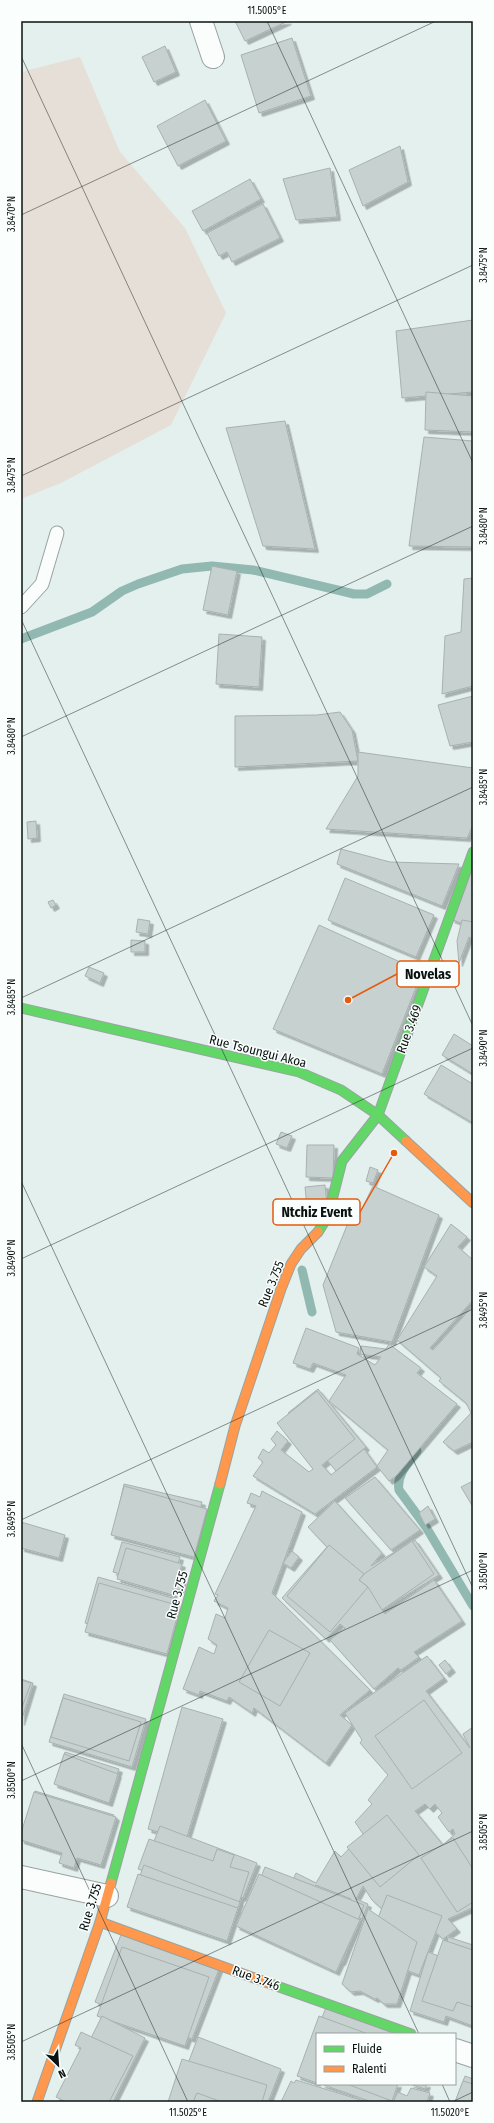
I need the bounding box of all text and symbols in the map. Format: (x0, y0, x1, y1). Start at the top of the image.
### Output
text: 11.5005°E (248, 5, 287, 17)
text: 3.8470°N (6, 196, 18, 232)
text: 3.8475°N (478, 247, 490, 283)
text: 3.8475°N (6, 457, 18, 493)
text: 3.8480°N (478, 507, 490, 545)
text: 3.8480°N (6, 717, 18, 755)
text: 3.8485°N (478, 769, 490, 805)
callout: Novelas (397, 961, 459, 987)
text: Novelas (405, 966, 451, 983)
text: 3.8485°N (6, 979, 18, 1015)
street label: Rue 3.469 (393, 1003, 425, 1055)
text: 3.8490°N (478, 1029, 490, 1067)
street label: Rue Tsoungui Akoa (208, 1032, 308, 1070)
callout: Ntchiz Event (273, 1199, 360, 1225)
text: Ntchiz Event (281, 1204, 354, 1221)
text: 3.8490°N (6, 1239, 18, 1277)
street label: Rue 3.755 (255, 1258, 287, 1309)
text: 3.8495°N (478, 1292, 490, 1328)
text: 3.8495°N (6, 1501, 18, 1537)
text: 3.8500°N (478, 1552, 490, 1590)
street label: Rue 3.755 (163, 1569, 191, 1621)
text: 3.8500°N (6, 1761, 18, 1799)
text: 3.8505°N (478, 1814, 490, 1850)
street label: Rue 3.755 (76, 1881, 104, 1933)
street label: Rue 3.746 (230, 1962, 282, 1994)
text: 3.8505°N (6, 2024, 18, 2060)
legend (316, 2033, 456, 2085)
text: Fluide (352, 2042, 382, 2056)
north arrow (38, 2045, 78, 2085)
text: Ralenti (352, 2062, 387, 2076)
text: N (56, 2066, 68, 2081)
text: 11.5025°E (169, 2107, 207, 2119)
text: 11.5020°E (431, 2107, 470, 2119)

